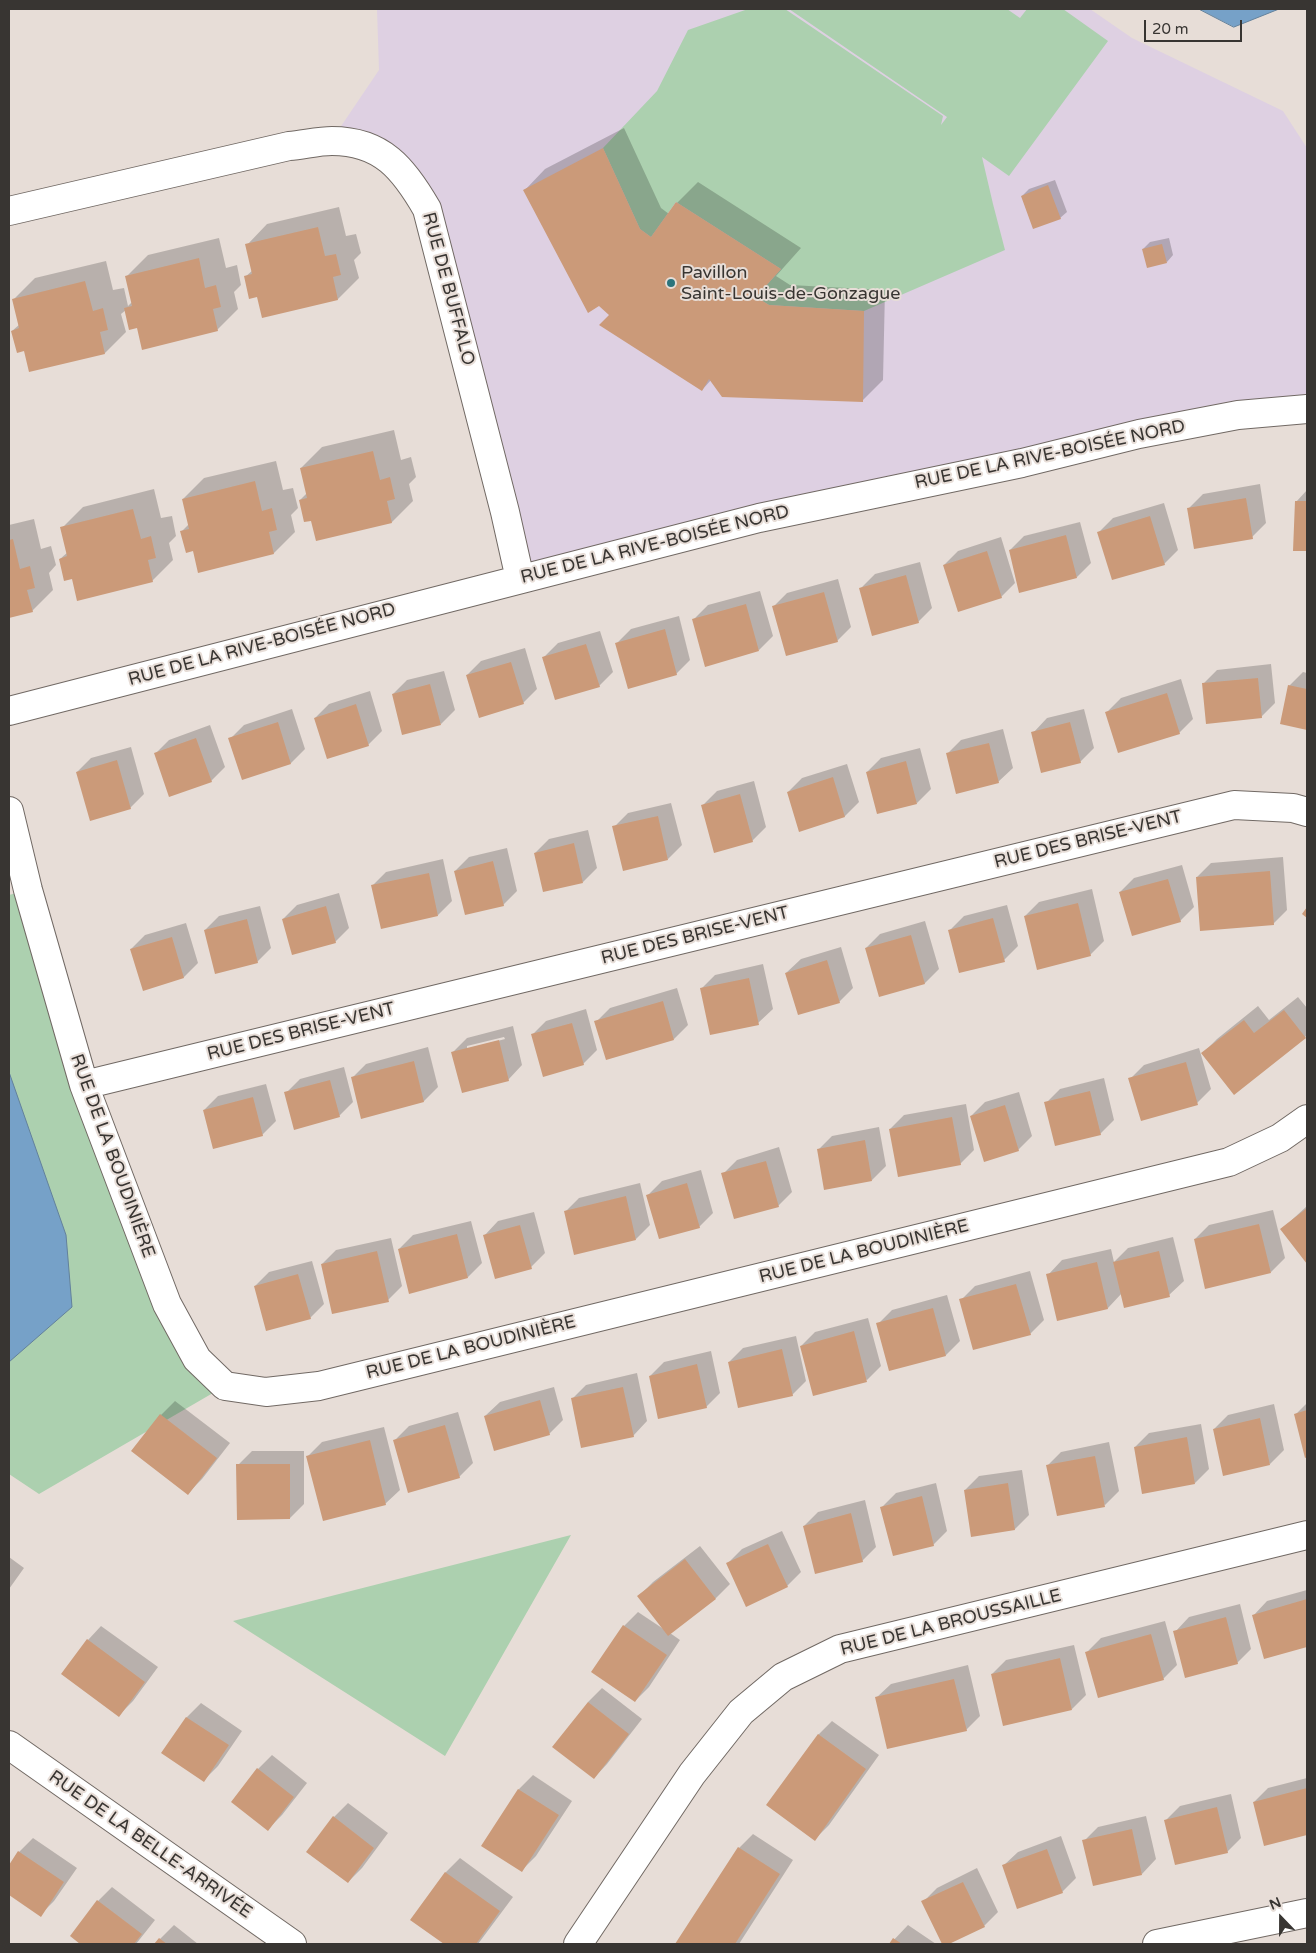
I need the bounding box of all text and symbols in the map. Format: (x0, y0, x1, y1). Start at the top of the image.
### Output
scale bar (1146, 10, 1244, 42)
text: 20 m (1152, 20, 1189, 38)
street label: RUE DE BUFFALO (417, 210, 479, 368)
place label: Pavillon Saint-Louis-de-Gonzague (681, 262, 900, 304)
marker: Pavillon Saint-Louis-de-Gonzague (665, 277, 677, 289)
street label: RUE DE LA RIVE-BOISÉE NORD (913, 416, 1187, 494)
street label: RUE DE LA RIVE-BOISÉE NORD (518, 501, 792, 589)
street label: RUE DE LA RIVE-BOISÉE NORD (126, 599, 398, 691)
street label: RUE DES BRISE-VENT (992, 806, 1184, 874)
street label: RUE DES BRISE-VENT (599, 902, 791, 970)
street label: RUE DES BRISE-VENT (205, 998, 397, 1066)
street label: RUE DE LA BOUDINIÈRE (65, 1051, 159, 1261)
street label: RUE DE LA BOUDINIÈRE (757, 1215, 971, 1289)
street label: RUE DE LA BOUDINIÈRE (364, 1311, 578, 1385)
street label: RUE DE LA BROUSSAILLE (838, 1585, 1064, 1661)
street label: RUE DE LA BELLE-ARRIVÉE (44, 1766, 256, 1924)
north arrow (1256, 1893, 1306, 1943)
text: N (1267, 1894, 1284, 1914)

